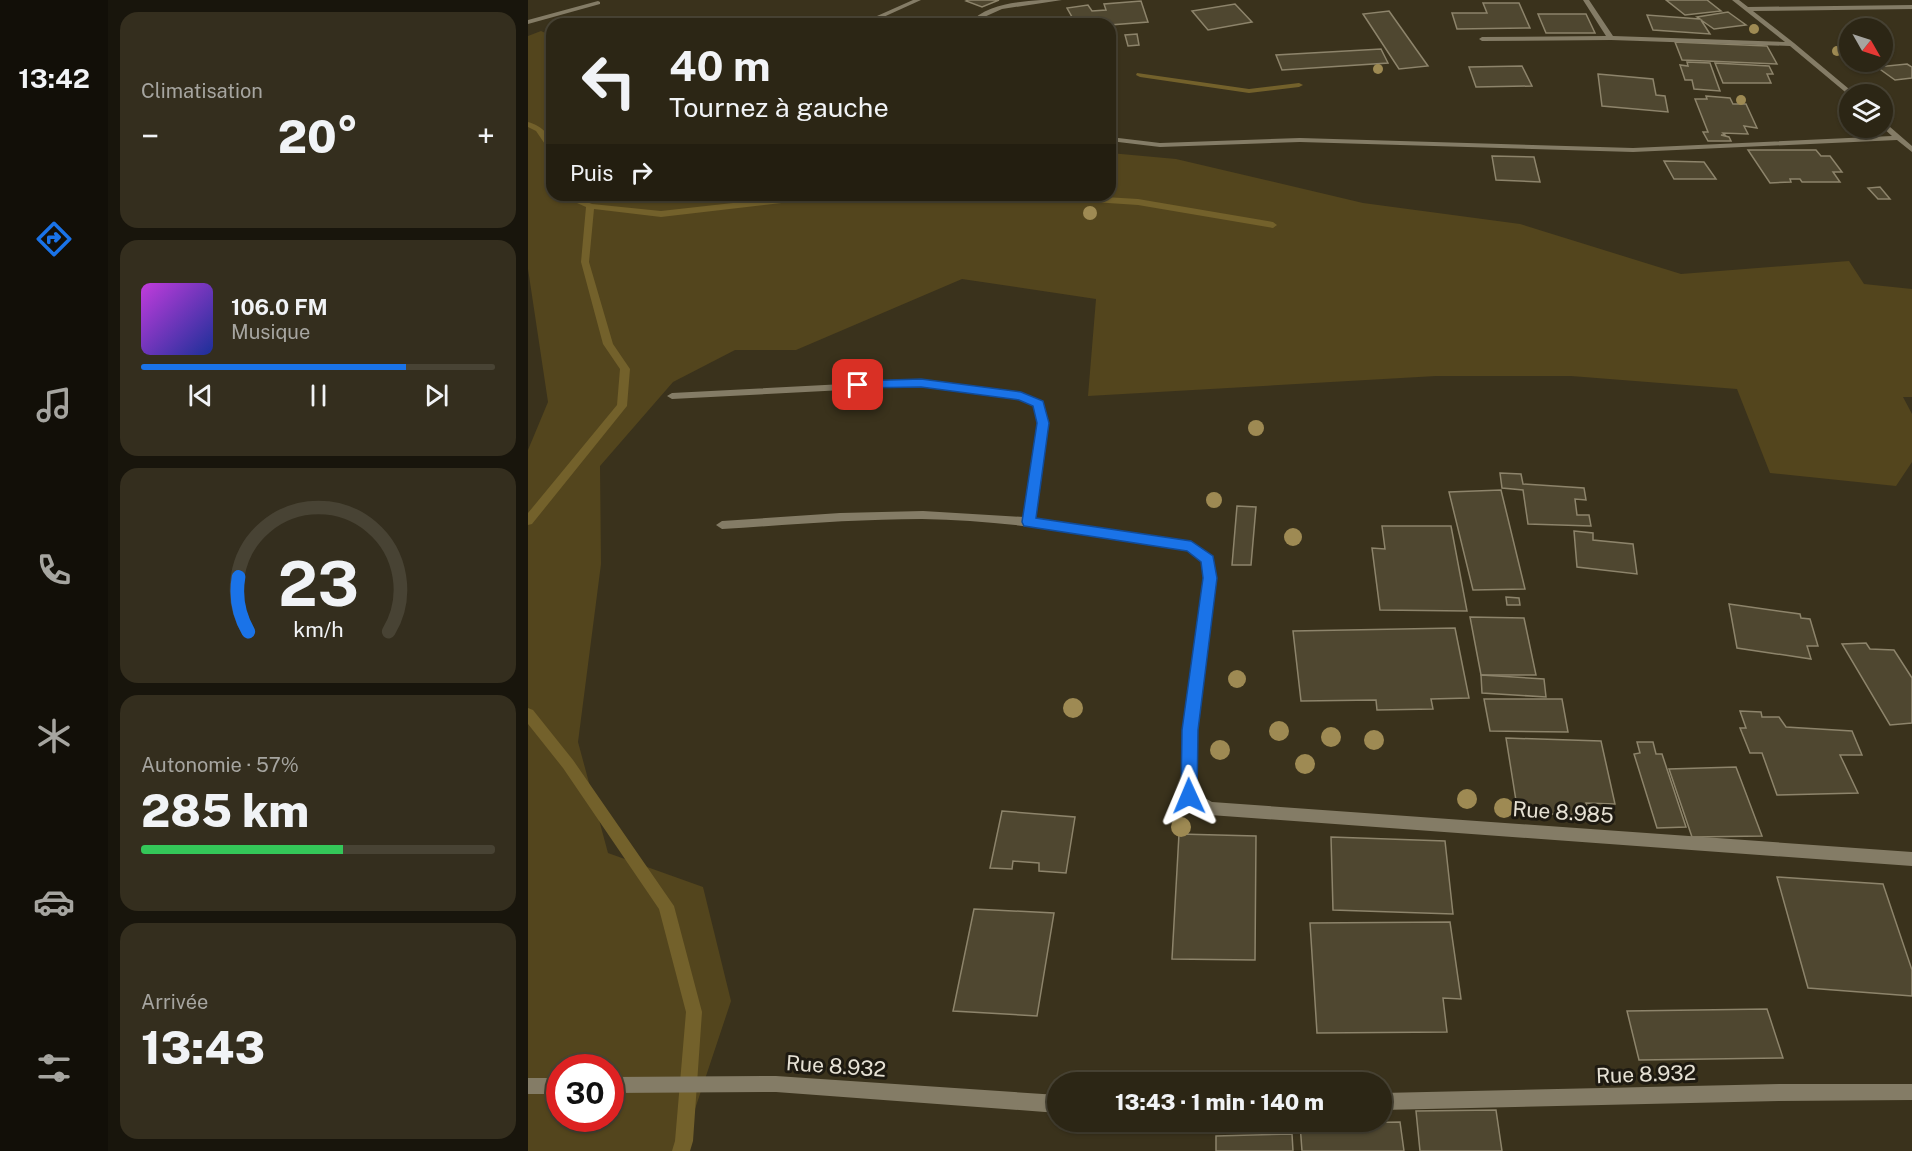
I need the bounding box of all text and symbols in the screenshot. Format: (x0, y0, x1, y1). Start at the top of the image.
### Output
north arrow (1839, 18, 1893, 72)
map controls (1839, 18, 1893, 138)
text: 40 m (669, 41, 771, 90)
icon: left (570, 42, 648, 120)
text: 13:42 (18, 62, 90, 94)
text: Climatisation (141, 79, 263, 103)
button: layers (1839, 84, 1893, 138)
text: Tournez à gauche (669, 91, 889, 123)
text: 20° (278, 110, 358, 163)
text: − (141, 117, 159, 155)
text: + (477, 117, 495, 155)
icon: right (625, 156, 658, 189)
text: Puis (570, 160, 613, 186)
icon: directions (33, 218, 75, 260)
text: 106.0 FM (231, 294, 328, 320)
text: Musique (231, 320, 310, 344)
pin (832, 359, 883, 410)
icon: arrive (841, 368, 874, 401)
icon: previous (184, 379, 217, 412)
icon: pause (302, 379, 335, 412)
icon: next (420, 379, 453, 412)
icon: music (33, 384, 75, 426)
text: 23 (277, 548, 359, 621)
icon: phone (33, 549, 75, 591)
text: km/h (293, 618, 343, 643)
icon: climate (33, 715, 75, 757)
text: Autonomie · 57% (141, 753, 299, 777)
position arrow (1157, 764, 1221, 828)
text: 285 km (141, 784, 309, 837)
street label: Rue 8.985 (1512, 796, 1614, 828)
icon: car (33, 881, 75, 923)
text: Arrivée (141, 990, 208, 1014)
text: 13:43 (141, 1021, 265, 1074)
icon: filters (33, 1047, 75, 1089)
street label: Rue 8.932 (785, 1050, 887, 1082)
speed limit sign: 30 (546, 1054, 624, 1132)
street label: Rue 8.932 (1596, 1060, 1696, 1088)
text: 13:43 · 1 min · 140 m (1115, 1089, 1324, 1115)

